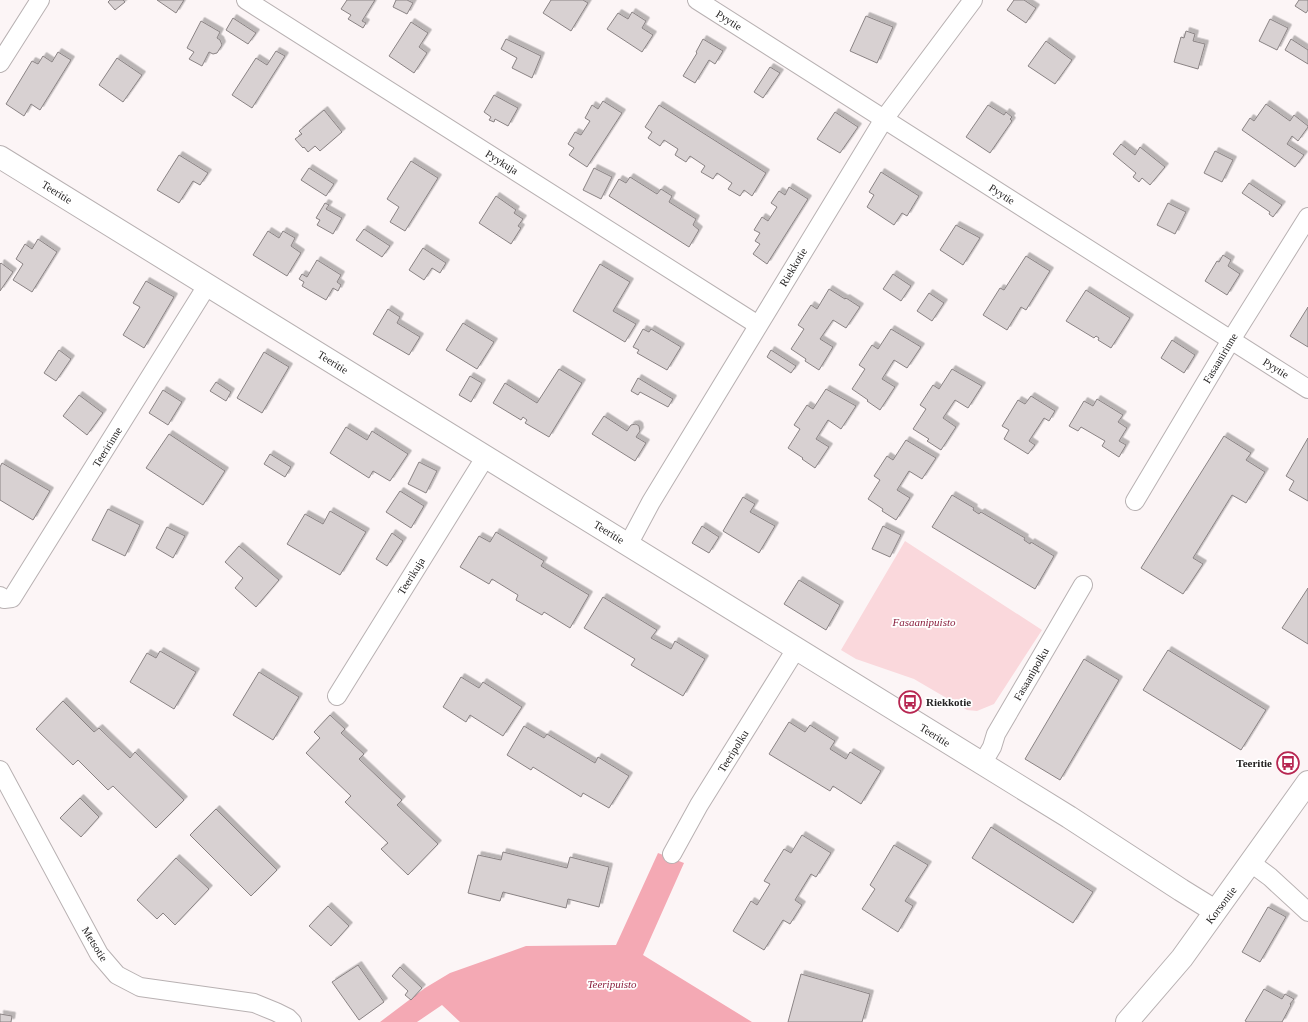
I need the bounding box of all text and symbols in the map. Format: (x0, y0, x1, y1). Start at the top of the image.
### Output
street label: Pyytie (714, 7, 744, 33)
street label: Pyykuja (484, 147, 521, 177)
street label: Teeritie (40, 178, 74, 206)
street label: Pyytie (987, 181, 1017, 207)
street label: Riekkotie (777, 245, 809, 288)
street label: Fasaanirinne (1200, 331, 1240, 385)
street label: Teeritie (316, 348, 350, 376)
street label: Pyytie (1261, 355, 1291, 381)
street label: Teeririnne (90, 425, 124, 469)
street label: Teeritie (592, 518, 626, 546)
street label: Teerikuja (395, 555, 427, 597)
park label: Fasaanipuisto (892, 616, 956, 628)
street label: Fasaanipolku (1011, 645, 1051, 702)
bus stop icon: Riekkotie (897, 689, 923, 715)
place label: Riekkotie (926, 696, 971, 708)
street label: Teeritie (918, 721, 952, 749)
street label: Teeripolku (715, 727, 751, 774)
bus stop icon: Teeritie (1275, 750, 1301, 776)
place label: Teeritie (1236, 757, 1272, 769)
street label: Korsontie (1203, 884, 1239, 926)
street label: Metsotie (80, 924, 110, 964)
park label: Teeripuisto (587, 978, 637, 990)

